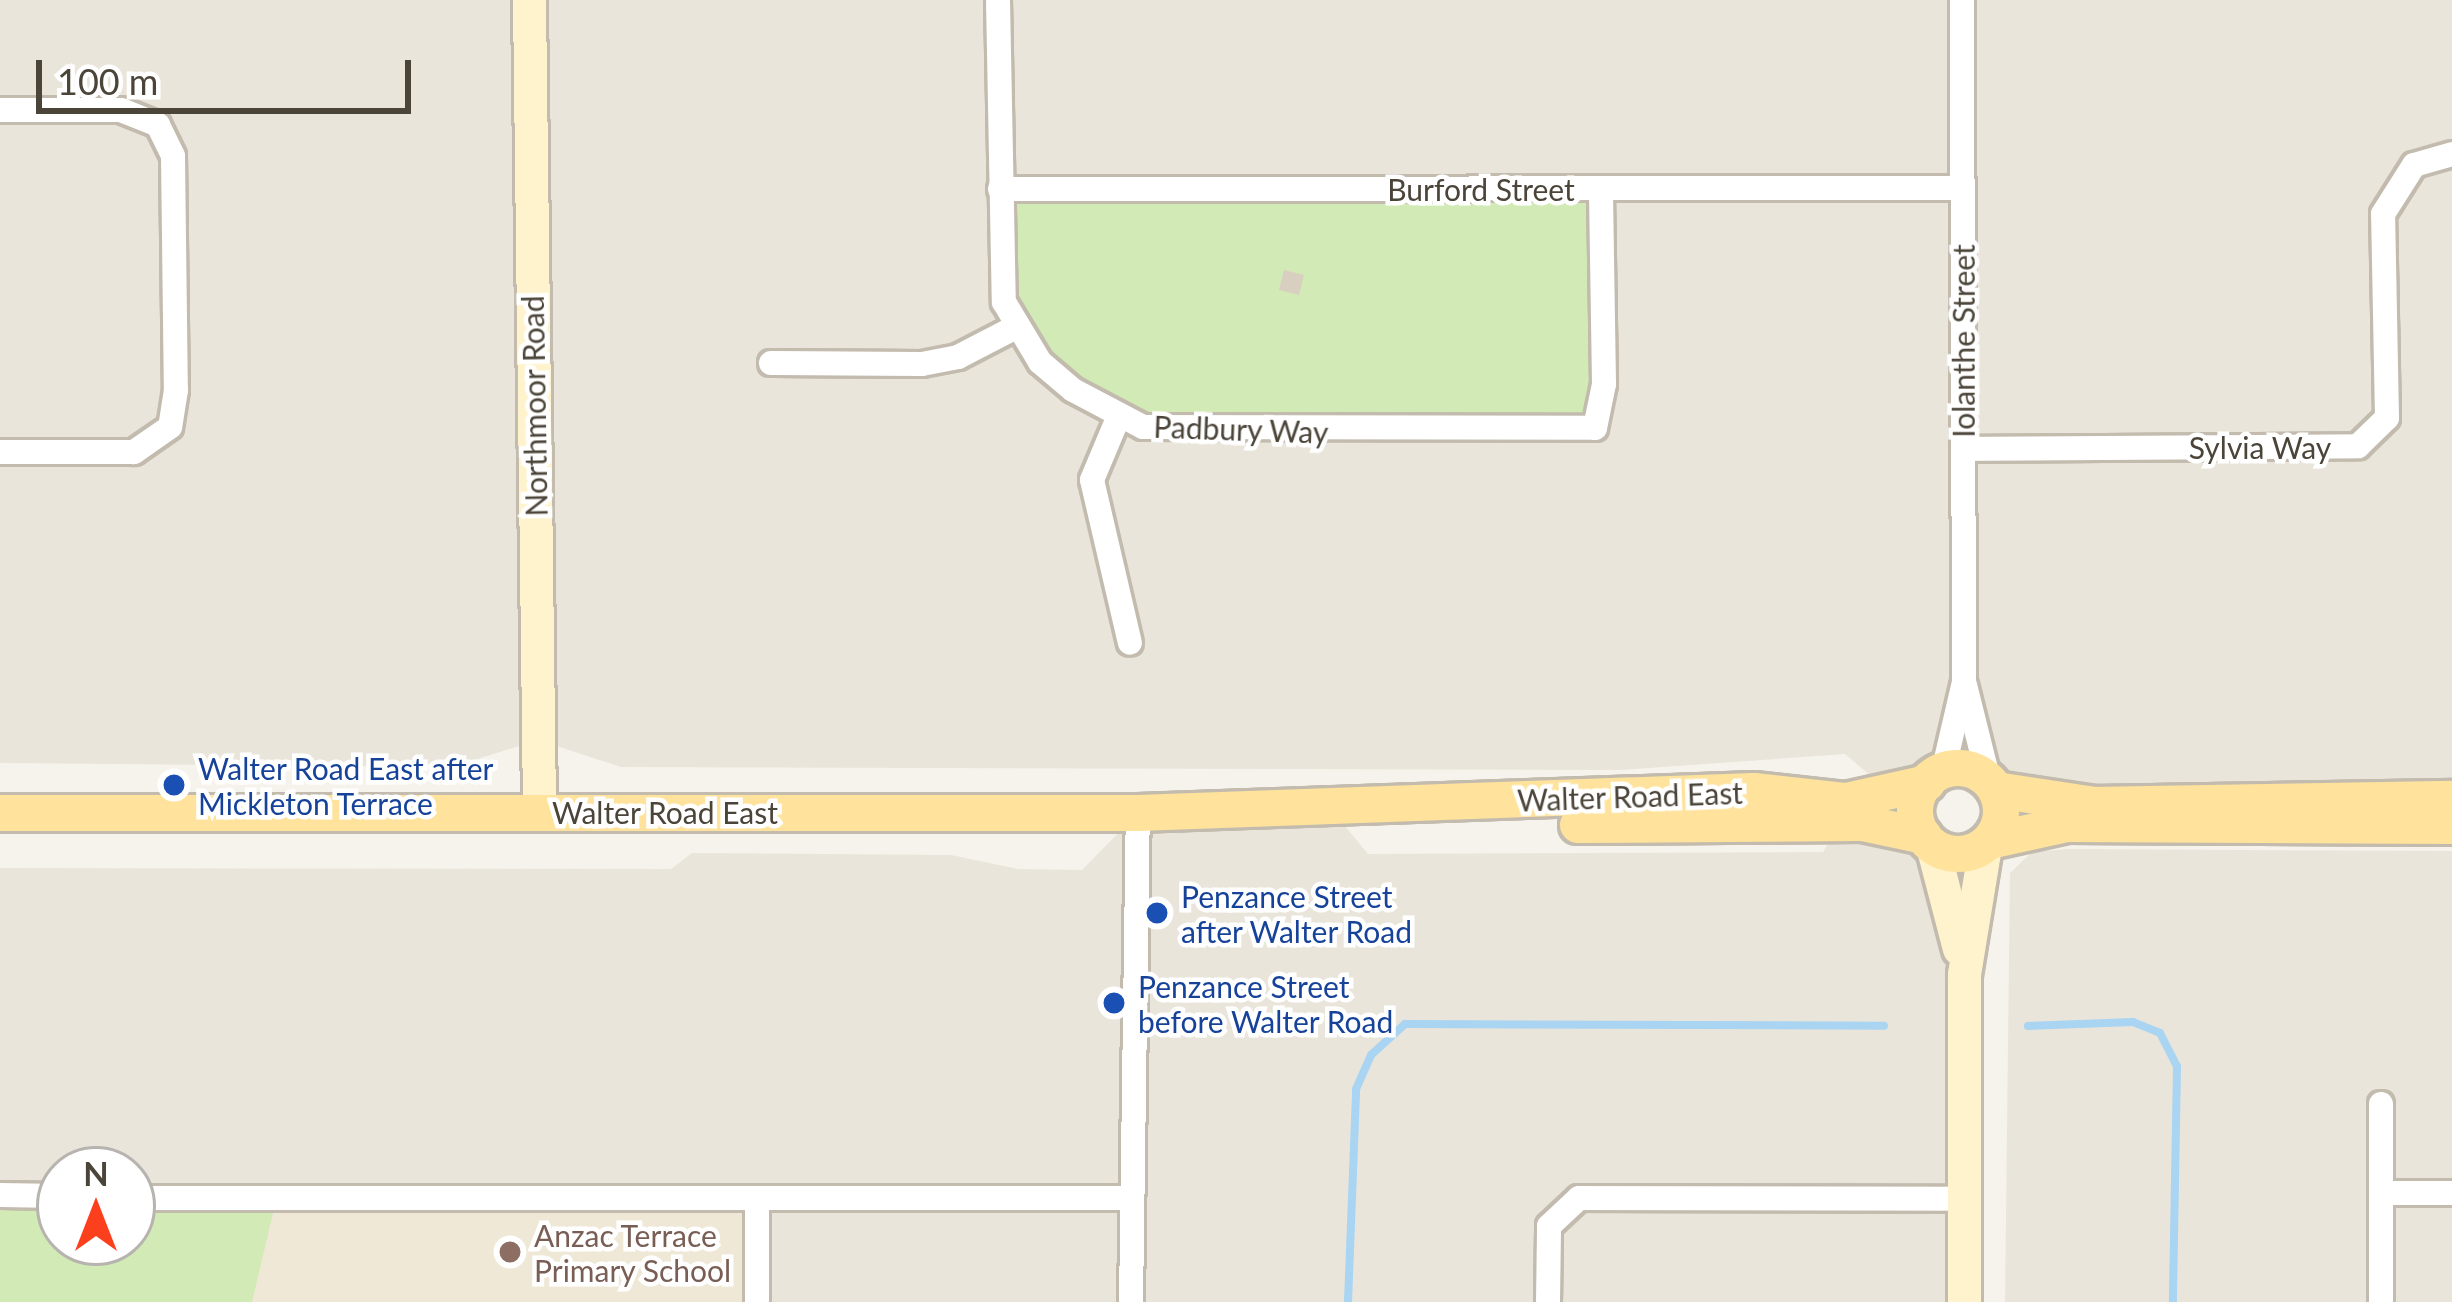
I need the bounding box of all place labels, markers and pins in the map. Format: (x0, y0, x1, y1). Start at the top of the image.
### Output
place label: Walter Road East after Mickleton Terrace (198, 750, 494, 820)
marker: Walter Road East after Mickleton Terrace (161, 772, 187, 798)
place label: Penzance Street after Walter Road (1181, 878, 1414, 948)
marker: Penzance Street after Walter Road (1144, 900, 1170, 926)
place label: Penzance Street before Walter Road (1138, 968, 1394, 1038)
marker: Penzance Street before Walter Road (1101, 990, 1127, 1016)
place label: Anzac Terrace Primary School (534, 1217, 732, 1288)
marker: Anzac Terrace Primary School (497, 1239, 523, 1265)

